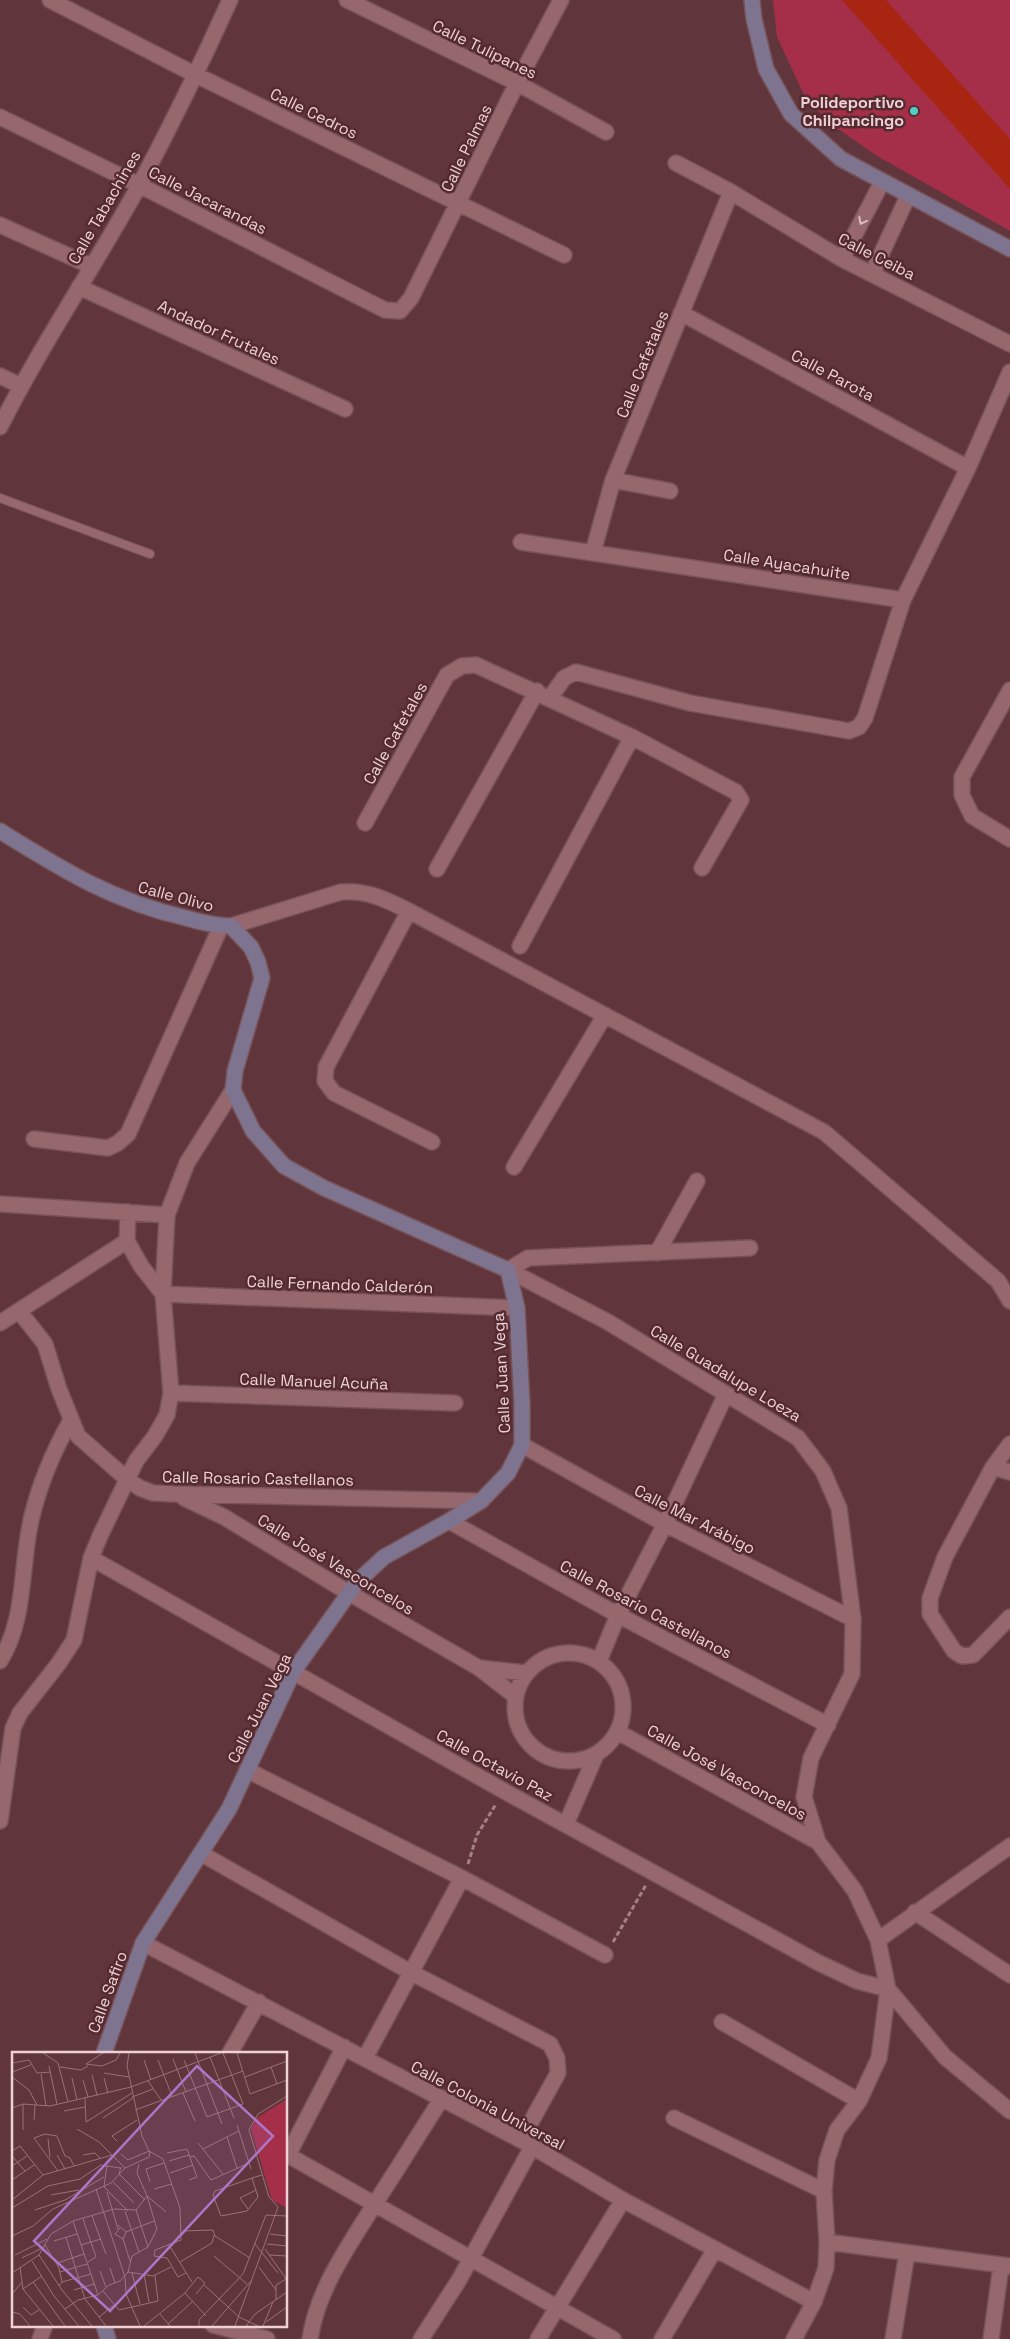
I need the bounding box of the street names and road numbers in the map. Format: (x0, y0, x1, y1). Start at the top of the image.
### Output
street label: Calle Tulipanes (429, 15, 540, 84)
street label: Calle Cedros (266, 83, 361, 144)
street label: Calle Palmas (436, 101, 497, 195)
street label: Calle Tabachines (63, 147, 146, 268)
street label: Calle Jacarandas (145, 161, 271, 239)
street label: Calle Ceiba (835, 228, 919, 285)
street label: Andador Frutales (154, 295, 283, 370)
street label: Calle Cafetales (611, 307, 674, 421)
street label: Calle Parota (787, 345, 878, 406)
street label: Calle Ayacahuite (722, 544, 852, 585)
street label: Calle Cafetales (359, 678, 432, 788)
street label: Calle Olivo (136, 876, 216, 917)
street label: Calle Fernando Calderón (246, 1271, 434, 1298)
street label: Calle Juan Vega (488, 1312, 515, 1434)
street label: Calle Guadalupe Loeza (646, 1320, 805, 1427)
street label: Calle Manuel Acuña (239, 1368, 389, 1395)
street label: Calle Rosario Castellanos (162, 1466, 354, 1491)
street label: Calle Mar Arábigo (631, 1480, 759, 1559)
street label: Calle José Vasconcelos (254, 1509, 418, 1620)
street label: Calle Rosario Castellanos (556, 1555, 735, 1664)
street label: Calle Juan Vega (223, 1650, 296, 1767)
street label: Calle José Vasconcelos (643, 1720, 810, 1825)
street label: Calle Octavio Paz (433, 1725, 557, 1806)
street label: Calle Safiro (83, 1948, 132, 2036)
street label: Calle Colonia Universal (407, 2056, 568, 2155)

